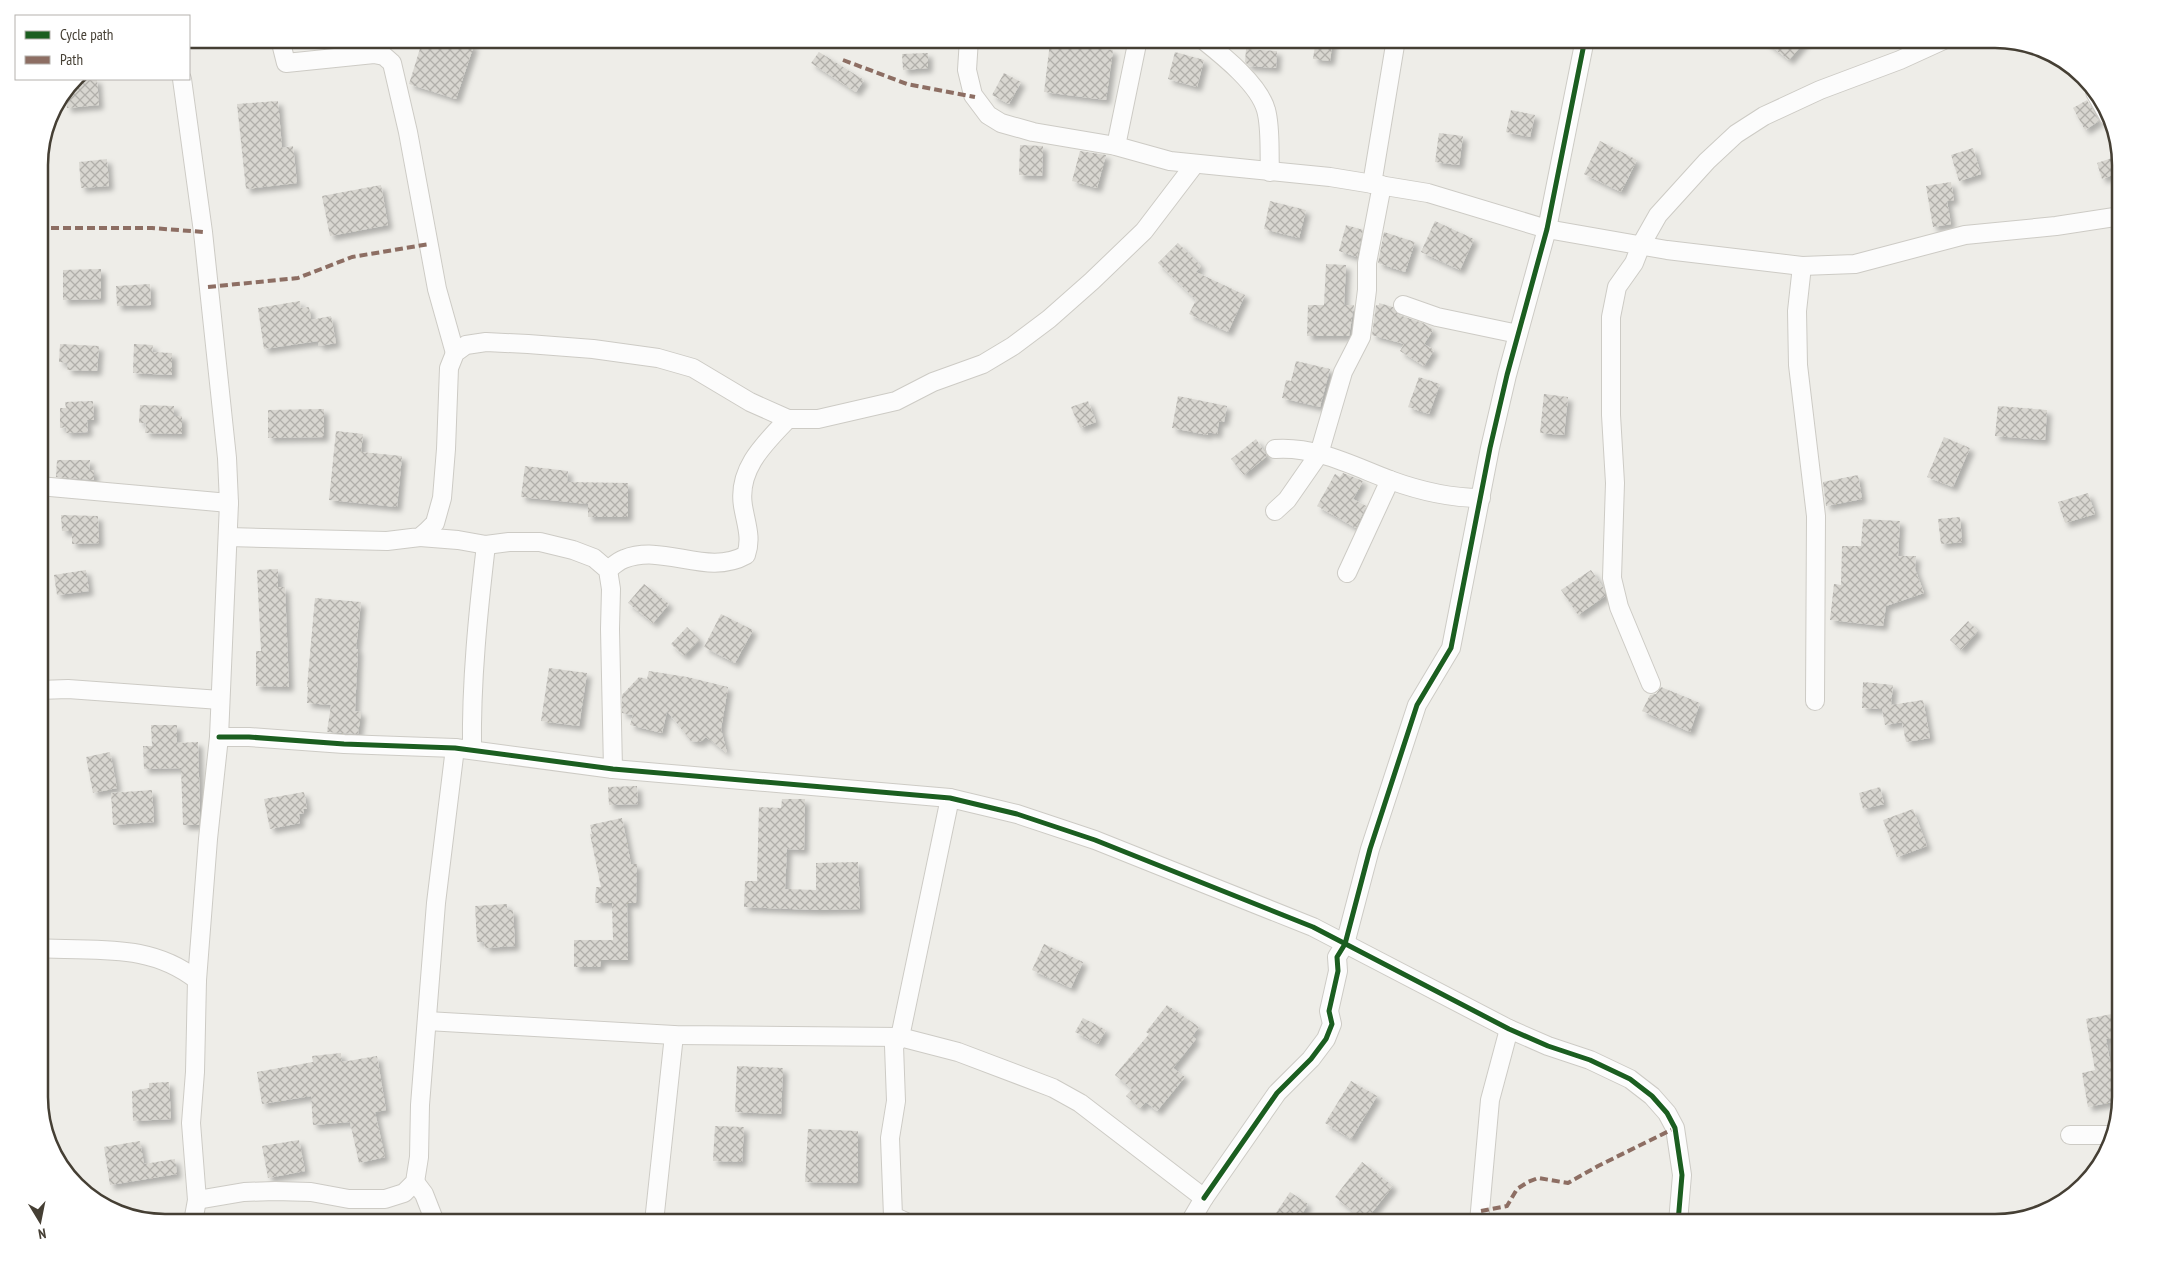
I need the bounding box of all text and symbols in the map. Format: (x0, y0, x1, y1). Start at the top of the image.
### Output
legend (15, 15, 190, 80)
text: Cycle path (60, 25, 113, 44)
text: Path (60, 50, 83, 69)
north arrow (15, 1196, 65, 1246)
text: N (37, 1224, 48, 1243)

